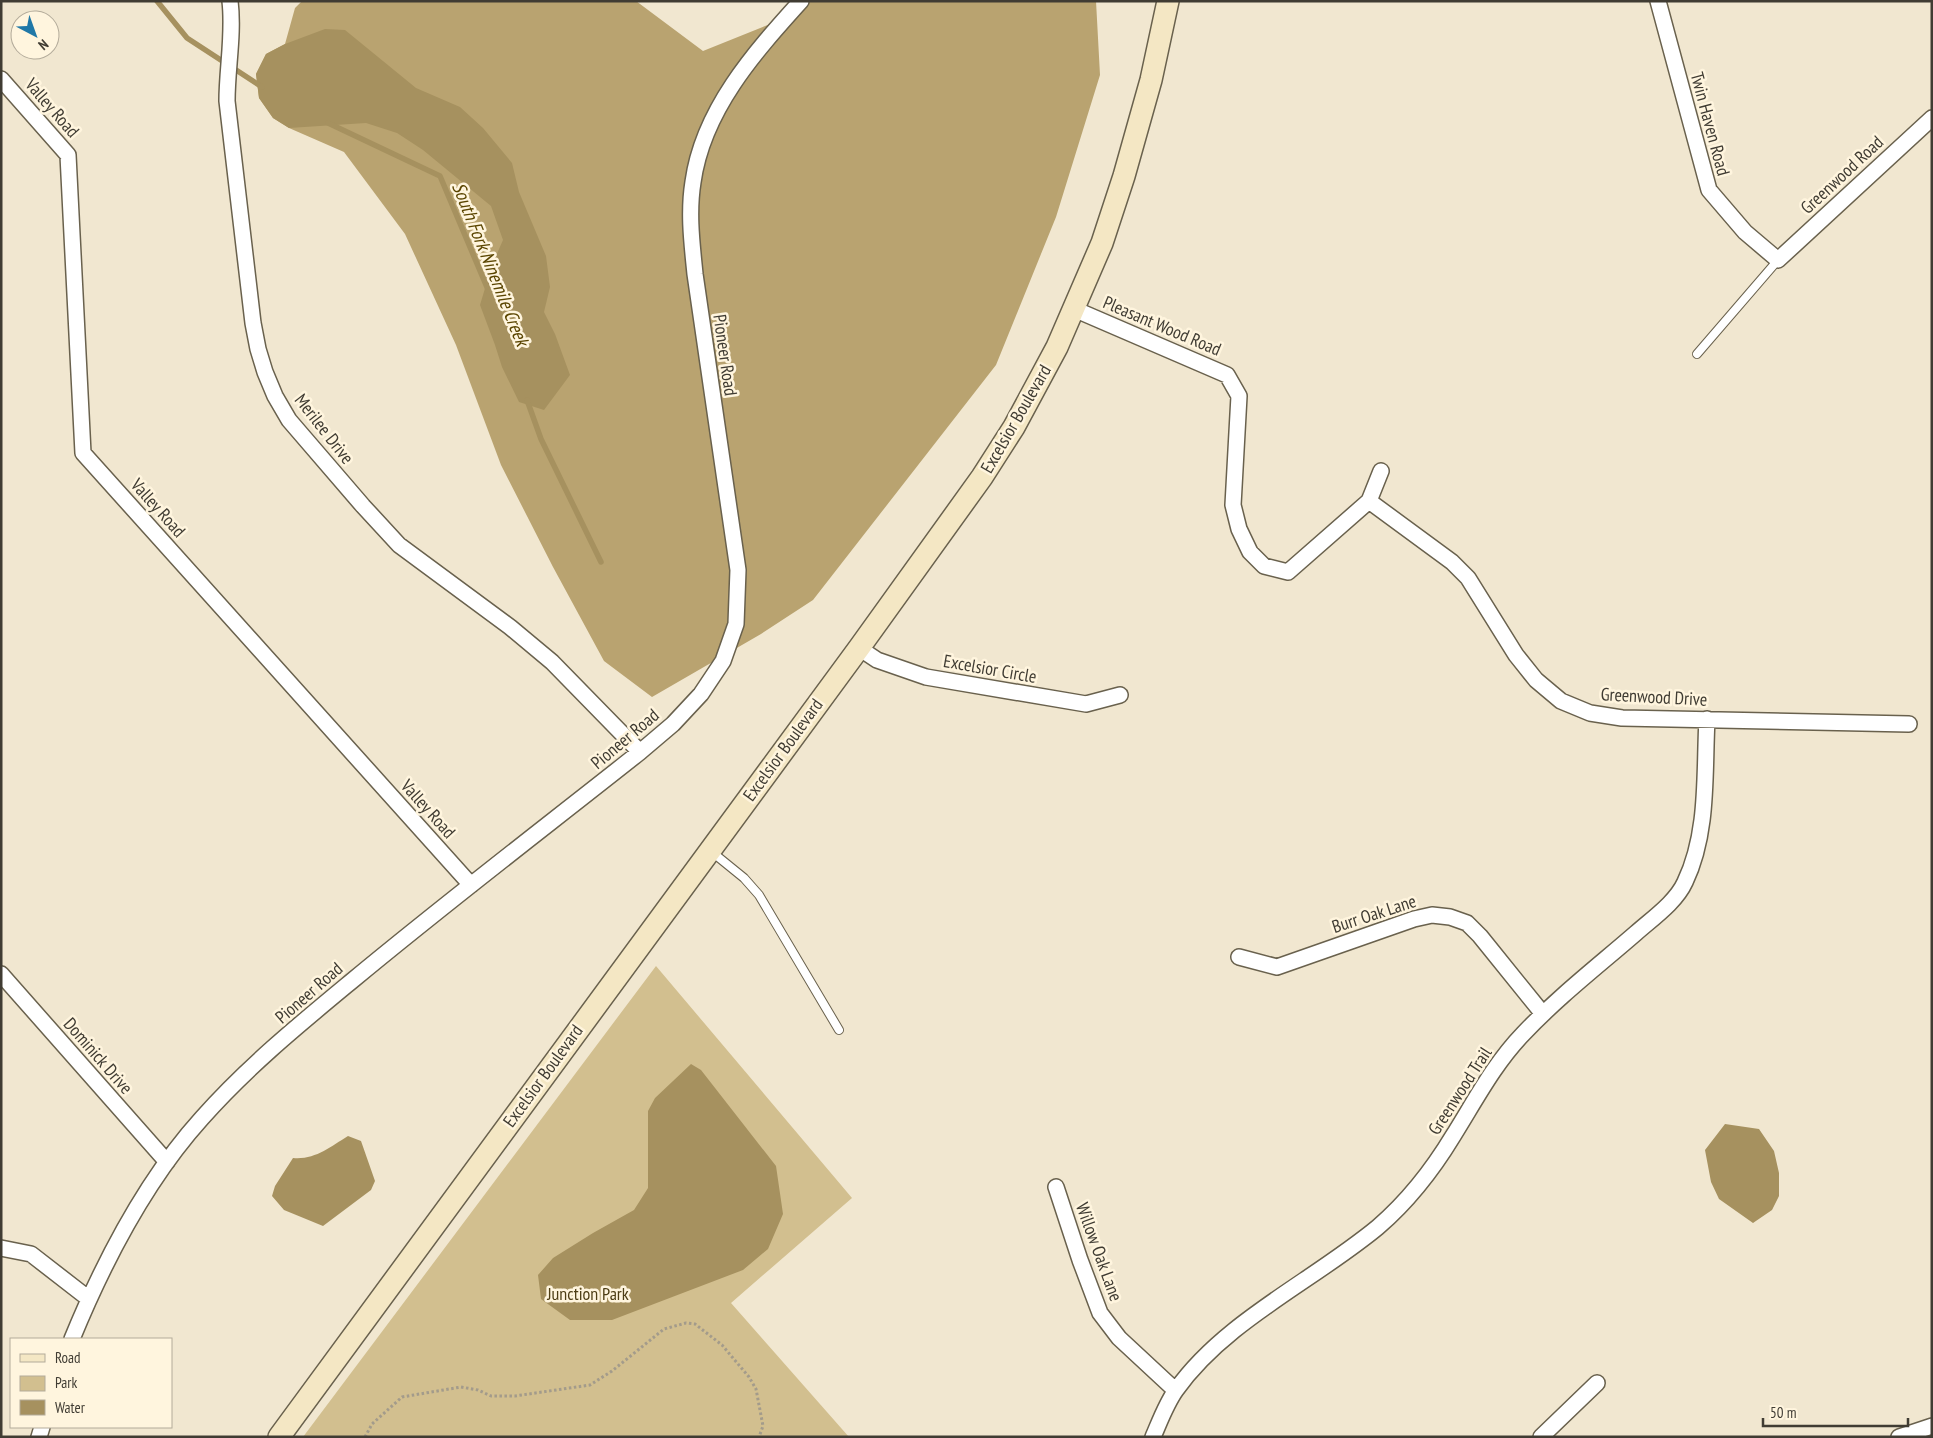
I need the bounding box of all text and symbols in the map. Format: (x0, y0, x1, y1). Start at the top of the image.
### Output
north arrow (10, 10, 60, 60)
text: N (35, 36, 52, 54)
street label: Twin Haven Road (1686, 70, 1735, 178)
street label: Valley Road (20, 73, 84, 142)
street label: Greenwood Road (1796, 131, 1888, 219)
water label: South Fork Ninemile Creek (447, 179, 536, 352)
street label: Pleasant Wood Road (1100, 290, 1225, 361)
street label: Pioneer Road (708, 313, 743, 397)
street label: Excelsior Boulevard (975, 360, 1056, 477)
street label: Merilee Drive (290, 389, 359, 469)
street label: Valley Road (125, 473, 191, 542)
street label: Excelsior Circle (942, 649, 1038, 688)
street label: Greenwood Drive (1600, 682, 1708, 711)
street label: Excelsior Boulevard (738, 694, 828, 806)
street label: Pioneer Road (586, 703, 663, 774)
street label: Valley Road (395, 774, 461, 843)
street label: Burr Oak Lane (1329, 889, 1419, 938)
street label: Pioneer Road (270, 957, 347, 1028)
street label: Dominick Drive (59, 1013, 138, 1099)
street label: Excelsior Boulevard (498, 1020, 588, 1132)
street label: Greenwood Trail (1423, 1042, 1497, 1139)
street label: Willow Oak Lane (1071, 1199, 1128, 1304)
park label: Junction Park (546, 1282, 629, 1305)
legend (10, 1338, 172, 1428)
text: Road (55, 1348, 81, 1367)
text: Park (55, 1373, 77, 1392)
scale bar (1763, 1396, 1908, 1428)
text: Water (55, 1398, 86, 1417)
text: 50 m (1770, 1403, 1796, 1422)

